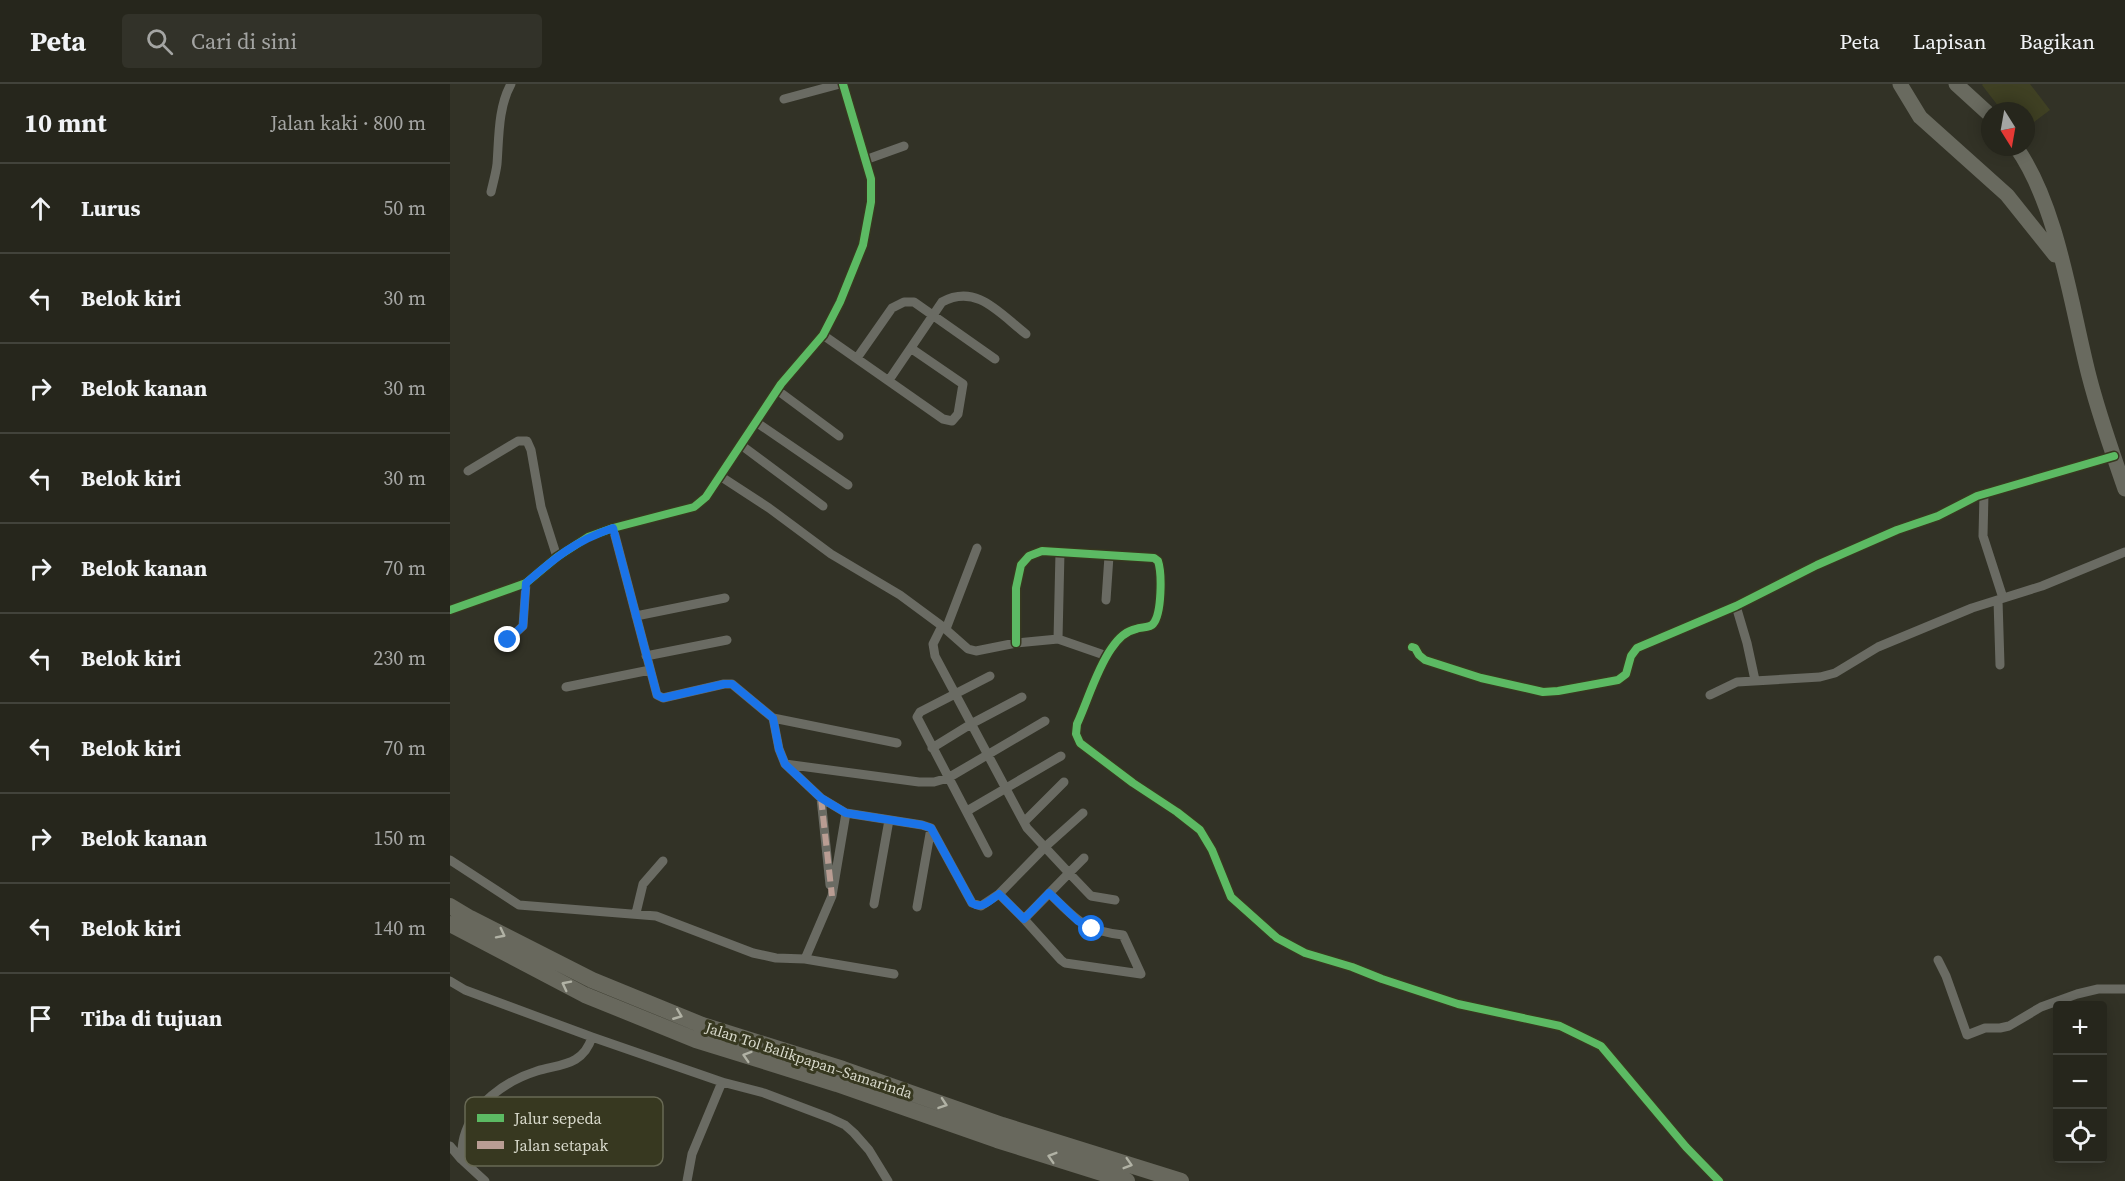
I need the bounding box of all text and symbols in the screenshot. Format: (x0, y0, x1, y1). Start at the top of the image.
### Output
search box (122, 14, 542, 68)
text: Peta (30, 22, 86, 60)
icon: search (143, 25, 176, 58)
text: Cari di sini (191, 26, 297, 56)
text: Peta (1839, 27, 1880, 56)
text: Lapisan (1913, 27, 1986, 56)
text: Bagikan (2019, 27, 2095, 56)
north arrow (1981, 102, 2035, 156)
text: 10 mnt (24, 105, 107, 141)
text: Jalan kaki · 800 m (270, 109, 426, 137)
icon: ahead (24, 192, 57, 225)
text: Lurus (81, 193, 140, 223)
text: 50 m (383, 194, 426, 222)
icon: left (24, 282, 57, 315)
text: Belok kiri (81, 283, 181, 313)
text: 30 m (383, 284, 426, 312)
icon: right (24, 372, 57, 405)
text: Belok kanan (81, 373, 207, 403)
text: 30 m (383, 374, 426, 402)
icon: left (24, 462, 57, 495)
text: Belok kiri (81, 463, 181, 493)
text: 30 m (383, 464, 426, 492)
icon: right (24, 552, 57, 585)
text: Belok kanan (81, 553, 207, 583)
text: 70 m (383, 554, 426, 582)
route end (494, 626, 520, 652)
icon: left (24, 642, 57, 675)
text: Belok kiri (81, 643, 181, 673)
text: 230 m (373, 644, 426, 672)
icon: left (24, 732, 57, 765)
text: Belok kiri (81, 733, 181, 763)
text: 70 m (383, 734, 426, 762)
icon: right (24, 822, 57, 855)
text: Belok kanan (81, 823, 207, 853)
text: 150 m (373, 824, 426, 852)
icon: left (24, 912, 57, 945)
text: Belok kiri (81, 913, 181, 943)
text: 140 m (373, 914, 426, 942)
route start (1078, 915, 1104, 941)
one-way arrow (495, 927, 505, 938)
one-way arrow (561, 981, 572, 992)
map controls (2053, 1001, 2107, 1163)
button: + (2053, 1001, 2107, 1055)
icon: arrive (24, 1002, 57, 1035)
text: Tiba di tujuan (81, 1003, 222, 1033)
one-way arrow (672, 1008, 683, 1020)
street label: Jalan Tol Balikpapan–Samarinda (702, 1016, 916, 1104)
one-way arrow (742, 1051, 753, 1063)
button: − (2053, 1055, 2107, 1109)
one-way arrow (937, 1096, 947, 1109)
legend (465, 1097, 663, 1166)
text: Jalur sepeda (513, 1107, 602, 1129)
button: locate (2053, 1109, 2107, 1163)
text: Jalan setapak (513, 1134, 608, 1156)
one-way arrow (1047, 1152, 1058, 1164)
one-way arrow (1122, 1157, 1133, 1170)

